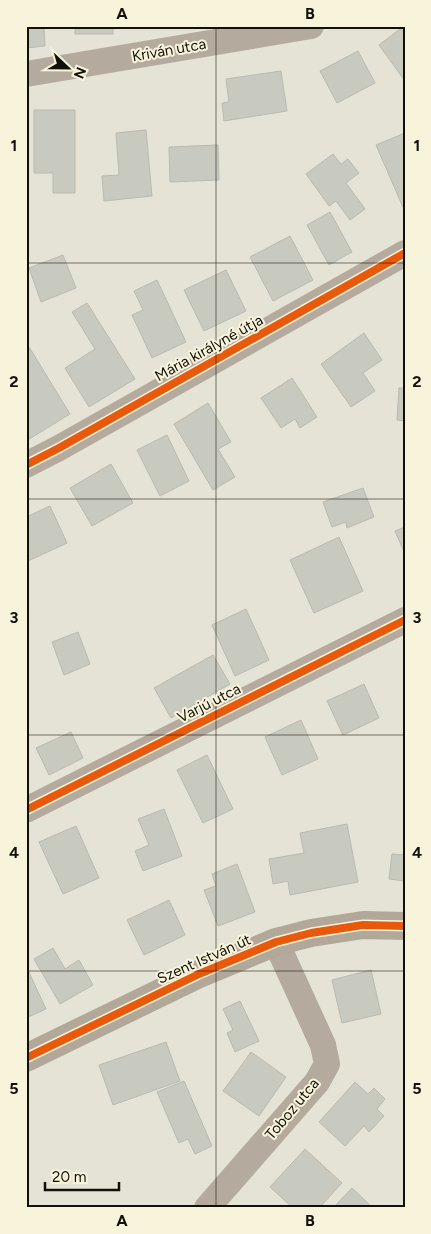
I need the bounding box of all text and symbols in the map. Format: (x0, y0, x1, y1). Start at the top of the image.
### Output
text: A (116, 4, 128, 23)
text: B (305, 4, 315, 23)
street label: Kriván utca (131, 35, 207, 65)
north arrow (42, 42, 92, 92)
text: N (70, 64, 89, 81)
text: 1 (11, 136, 17, 155)
text: 1 (414, 136, 420, 155)
street label: Mária királyné útja (152, 311, 266, 385)
text: 2 (9, 372, 19, 391)
text: 2 (412, 372, 422, 391)
text: 3 (10, 608, 19, 627)
text: 3 (413, 608, 422, 627)
street label: Varjú utca (174, 679, 244, 727)
text: 4 (9, 843, 19, 862)
text: 4 (412, 843, 422, 862)
street label: Szent István út (154, 930, 254, 988)
street label: Toboz utca (261, 1075, 323, 1143)
text: 5 (9, 1079, 19, 1098)
text: 5 (412, 1079, 422, 1098)
scale bar (45, 1159, 119, 1191)
text: 20 m (52, 1168, 86, 1186)
text: A (116, 1211, 128, 1230)
text: B (305, 1211, 315, 1230)

